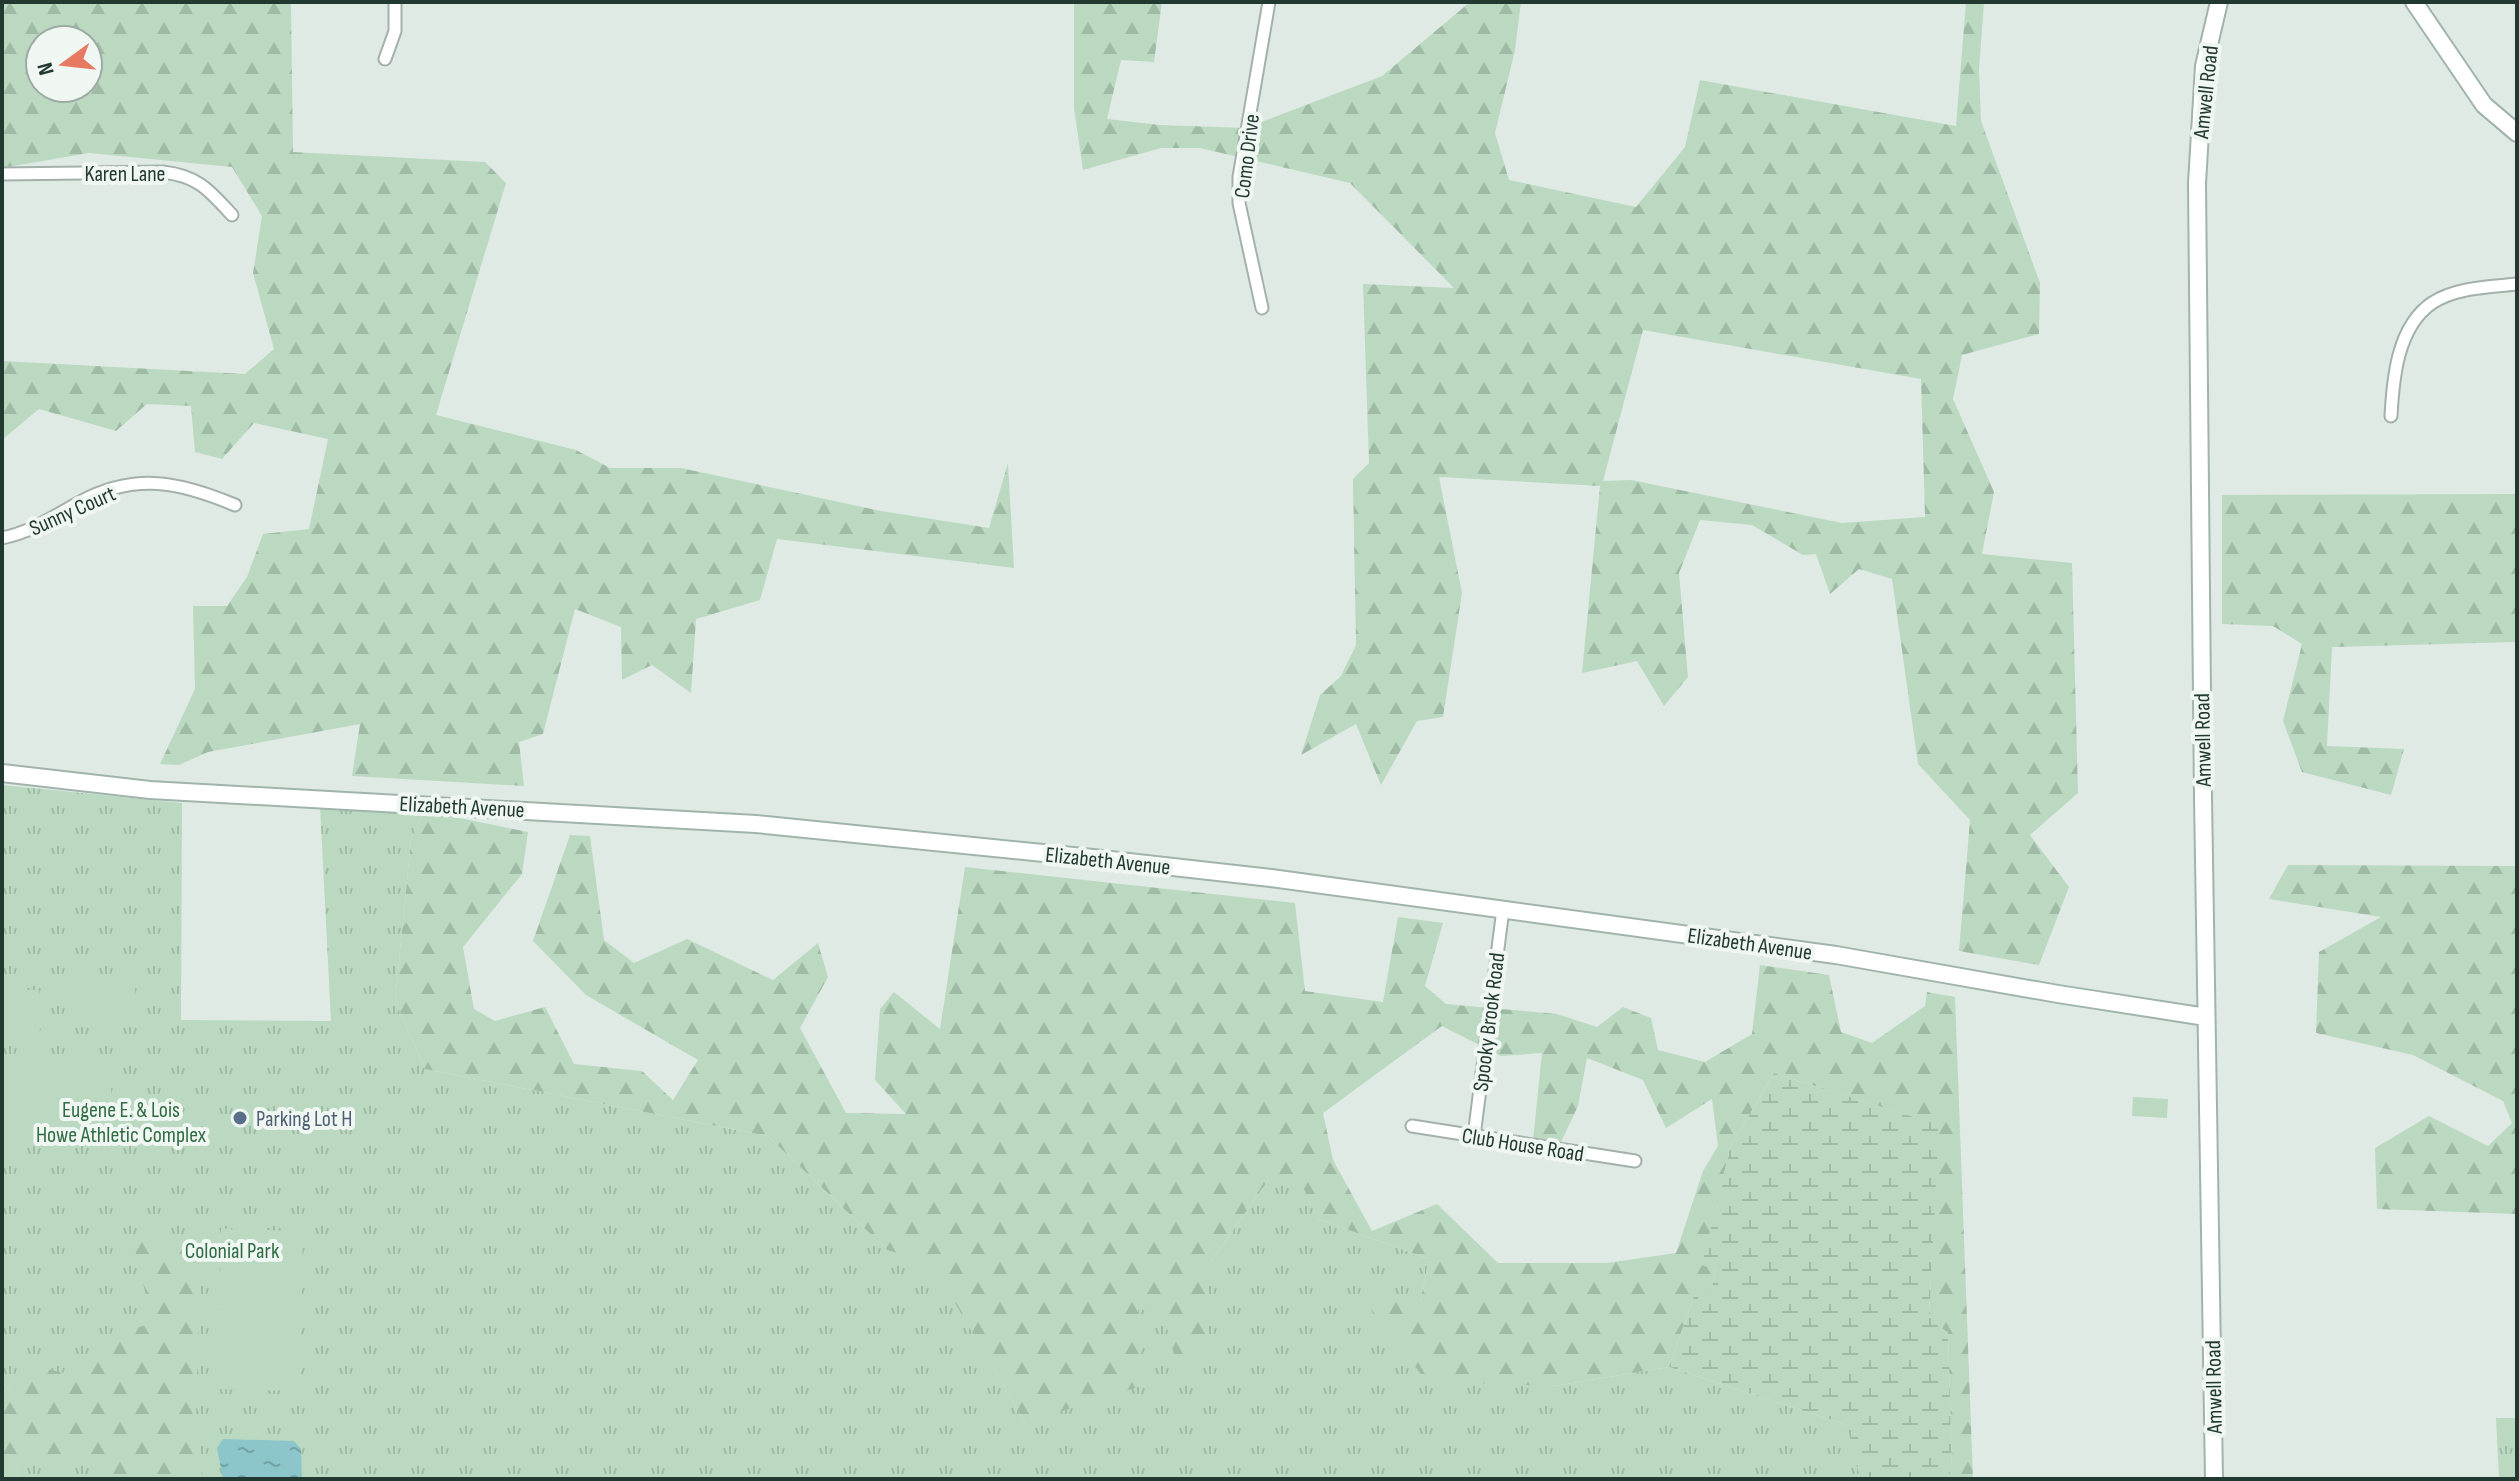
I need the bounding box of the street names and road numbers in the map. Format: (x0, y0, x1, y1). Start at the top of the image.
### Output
street label: Amwell Road (2188, 44, 2225, 141)
street label: Como Drive (1229, 112, 1266, 200)
street label: Karen Lane (85, 161, 165, 188)
street label: Sunny Court (25, 480, 120, 542)
street label: Amwell Road (2189, 693, 2218, 788)
street label: Elizabeth Avenue (399, 791, 525, 824)
street label: Elizabeth Avenue (1044, 842, 1172, 881)
street label: Elizabeth Avenue (1686, 922, 1814, 967)
street label: Spooky Brook Road (1468, 951, 1511, 1093)
street label: Club House Road (1460, 1123, 1586, 1168)
street label: Amwell Road (2200, 1340, 2229, 1435)

